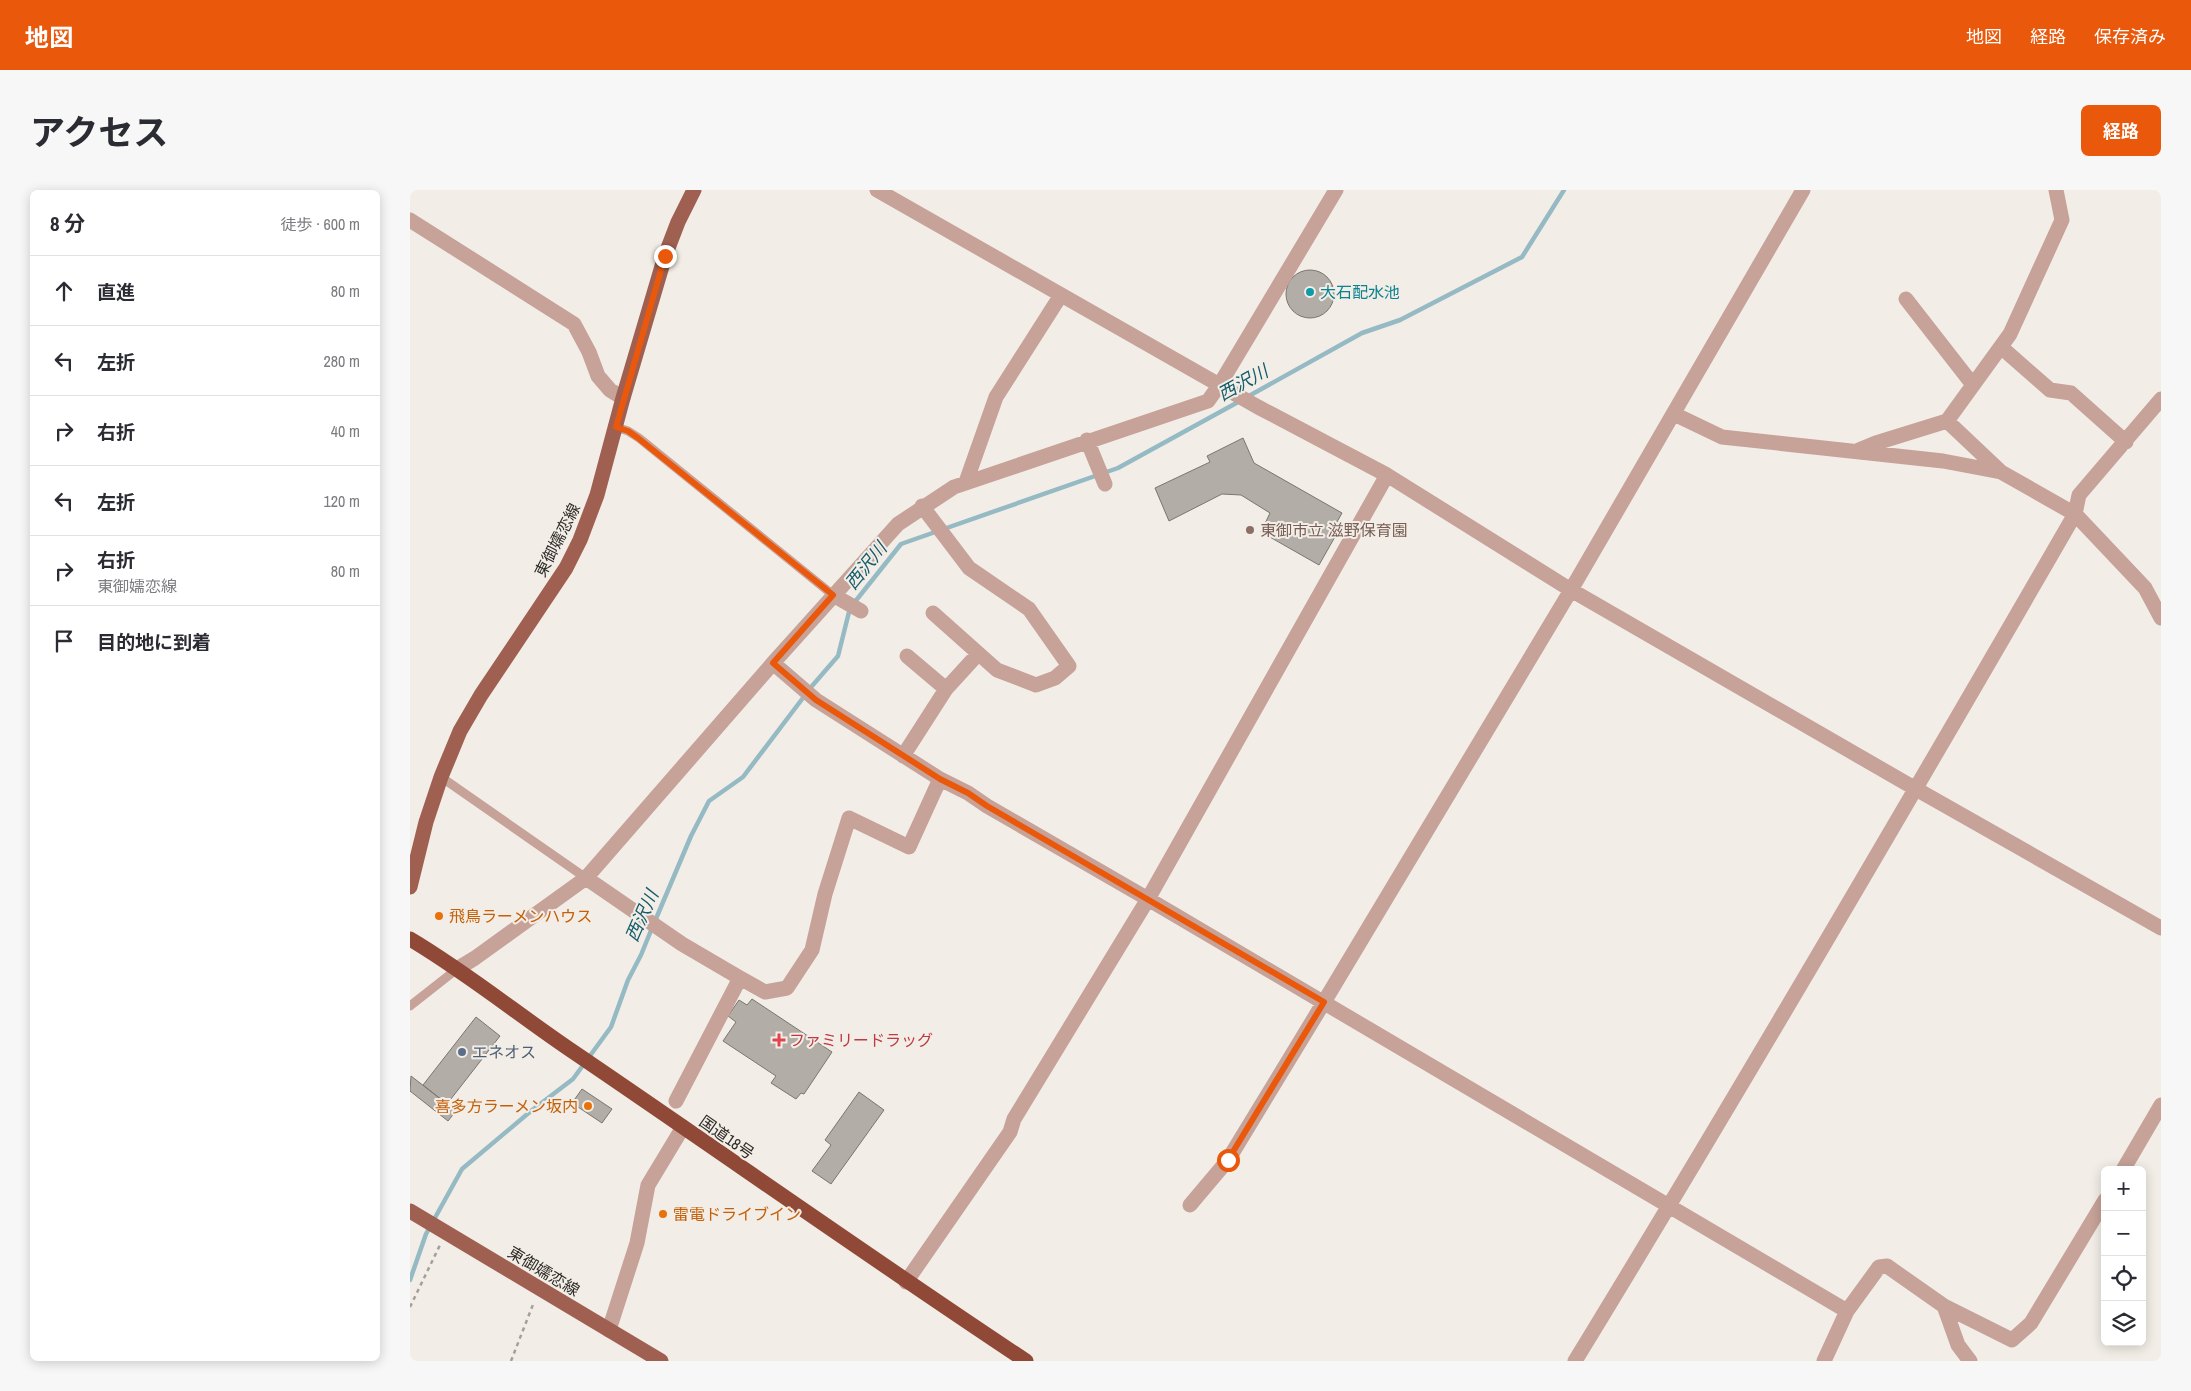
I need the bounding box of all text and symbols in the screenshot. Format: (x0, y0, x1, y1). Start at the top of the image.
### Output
text: 地図 (25, 21, 73, 53)
text: 地図 (1966, 24, 2002, 49)
text: 経路 (2030, 24, 2066, 49)
text: 保存済み (2094, 24, 2166, 49)
button: 経路 (2081, 105, 2161, 156)
text: アクセス (30, 109, 168, 156)
text: 8 分 (50, 209, 85, 238)
text: 徒歩 · 600 m (281, 213, 360, 235)
route end (654, 245, 677, 268)
icon: ahead (50, 277, 78, 305)
text: 直進 (97, 279, 135, 305)
text: 80 m (331, 280, 360, 302)
place label: 大石配水池 (1320, 281, 1400, 303)
marker: 大石配水池 (1304, 286, 1316, 298)
icon: left (50, 347, 78, 375)
text: 左折 (97, 349, 135, 375)
text: 280 m (324, 350, 360, 372)
water label: 西沢川 (1213, 358, 1274, 407)
icon: right (50, 417, 78, 445)
text: 右折 (97, 419, 135, 445)
text: 40 m (331, 420, 360, 442)
icon: left (50, 487, 78, 515)
text: 左折 (97, 489, 135, 515)
text: 120 m (324, 490, 360, 512)
street label: 東御嬬恋線 (529, 499, 585, 581)
place label: 東御市立 滋野保育園 (1260, 519, 1408, 541)
marker: 東御市立 滋野保育園 (1244, 524, 1256, 536)
water label: 西沢川 (839, 535, 894, 595)
text: 右折 (97, 547, 135, 573)
icon: right (50, 557, 78, 585)
text: 80 m (331, 560, 360, 582)
text: 東御嬬恋線 (97, 575, 177, 597)
icon: arrive (50, 627, 78, 655)
text: 目的地に到着 (97, 629, 211, 655)
water label: 西沢川 (619, 884, 665, 946)
place label: 飛鳥ラーメンハウス (449, 905, 592, 927)
marker: 飛鳥ラーメンハウス (433, 910, 445, 922)
place label: ファミリードラッグ (789, 1029, 933, 1051)
marker: ファミリードラッグ (773, 1034, 785, 1046)
place label: エネオス (472, 1041, 536, 1063)
marker: エネオス (456, 1046, 468, 1058)
place label: 喜多方ラーメン坂内 (435, 1095, 578, 1117)
marker: 喜多方ラーメン坂内 (582, 1100, 594, 1112)
street label: 国道18号 (695, 1110, 759, 1164)
route start (1217, 1149, 1240, 1172)
map controls (2101, 1166, 2146, 1346)
button: + (2101, 1166, 2146, 1211)
place label: 雷電ドライブイン (673, 1203, 801, 1225)
marker: 雷電ドライブイン (657, 1208, 669, 1220)
button: − (2101, 1211, 2146, 1256)
street label: 東御嬬恋線 (504, 1241, 584, 1301)
button: locate (2101, 1256, 2146, 1301)
button: layers (2101, 1301, 2146, 1346)

